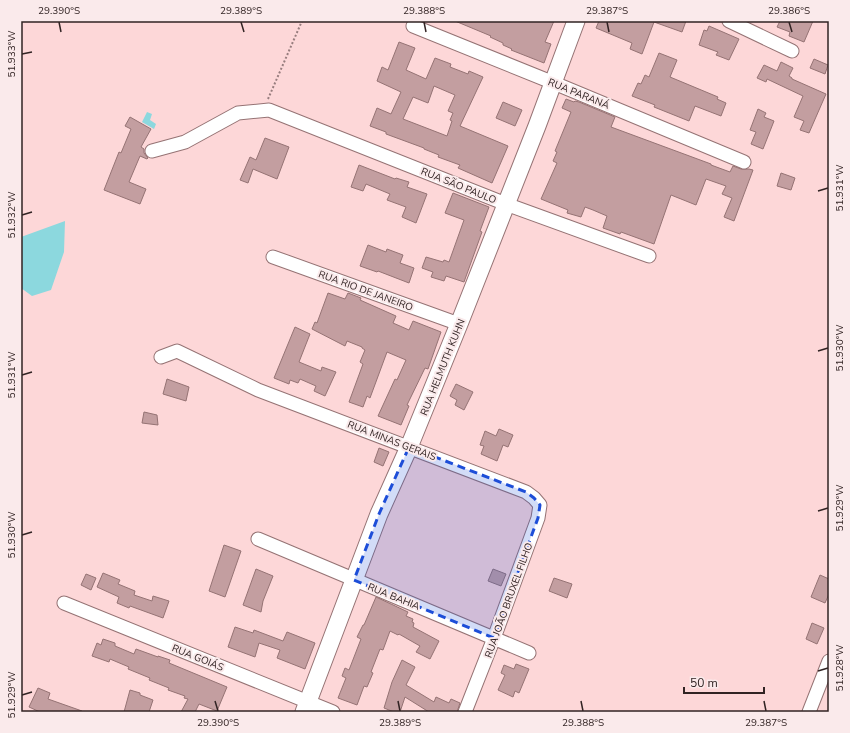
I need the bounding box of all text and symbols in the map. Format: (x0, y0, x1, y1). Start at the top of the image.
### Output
text: 29.390°S (38, 4, 80, 18)
text: 29.389°S (220, 4, 262, 18)
text: 29.388°S (403, 4, 445, 18)
text: 29.387°S (586, 4, 628, 18)
text: 29.386°S (768, 4, 810, 18)
text: 51.933°W (5, 30, 19, 78)
street label: RUA PARANÁ (546, 75, 612, 113)
street label: RUA SÃO PAULO (419, 164, 499, 208)
text: 51.931°W (833, 164, 847, 212)
text: 51.932°W (5, 191, 19, 239)
street label: RUA RIO DE JANEIRO (316, 267, 415, 315)
street label: RUA HELMUTH KUHN (417, 317, 469, 418)
text: 51.930°W (833, 324, 847, 372)
text: 51.931°W (5, 351, 19, 399)
street label: RUA MINAS GERAIS (345, 418, 438, 464)
text: 51.929°W (833, 484, 847, 532)
text: 51.930°W (5, 511, 19, 559)
street label: RUA JOÃO BRUXEL FILHO (482, 540, 536, 660)
street label: RUA BAHIA (365, 580, 422, 614)
street label: RUA GOIÁS (170, 641, 226, 675)
text: 51.928°W (833, 644, 847, 692)
scale bar (684, 669, 764, 695)
text: 51.929°W (5, 671, 19, 719)
text: 50 m (690, 675, 718, 691)
text: 29.390°S (197, 716, 239, 730)
text: 29.389°S (379, 716, 421, 730)
text: 29.388°S (562, 716, 604, 730)
text: 29.387°S (745, 716, 787, 730)

